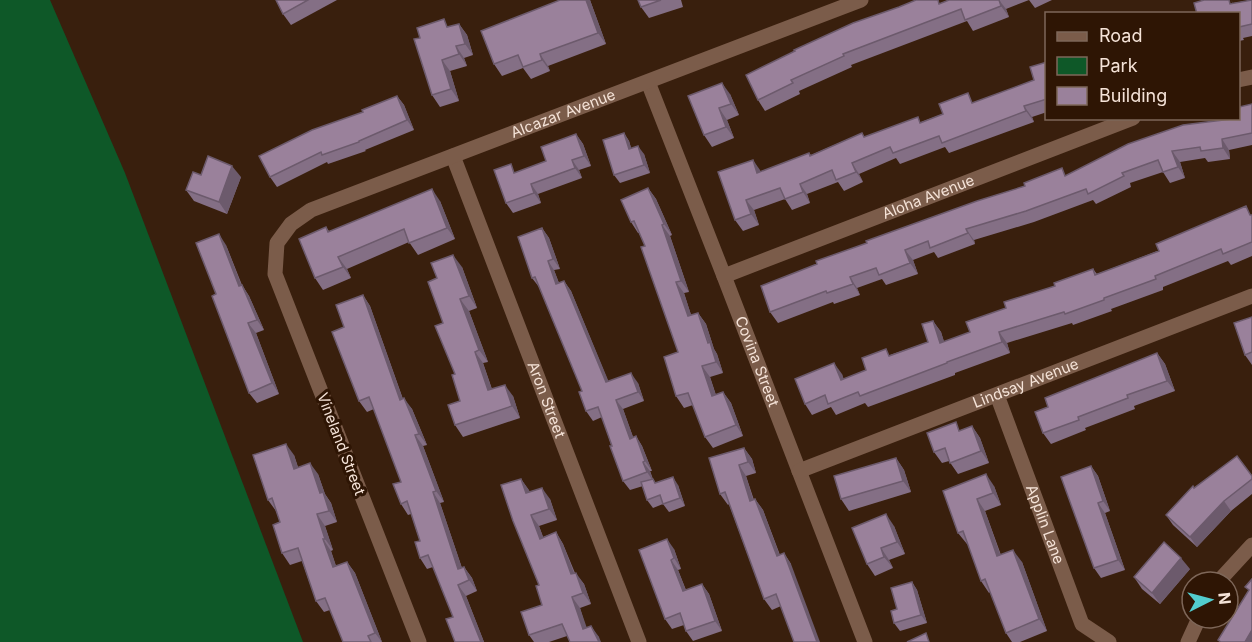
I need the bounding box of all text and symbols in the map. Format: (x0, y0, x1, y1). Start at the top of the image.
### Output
legend (1045, 12, 1240, 120)
text: Road (1099, 25, 1142, 46)
text: Park (1099, 55, 1138, 76)
street label: Alcazar Avenue (508, 85, 618, 142)
text: Building (1099, 85, 1167, 106)
street label: Aloha Avenue (879, 170, 977, 223)
street label: Covina Street (731, 313, 783, 409)
street label: Lindsay Avenue (970, 354, 1081, 412)
street label: Aron Street (524, 359, 570, 441)
street label: Vineland Street (313, 390, 370, 498)
street label: Applin Lane (1022, 482, 1069, 567)
north arrow (1180, 570, 1240, 630)
text: N (1214, 591, 1236, 606)

